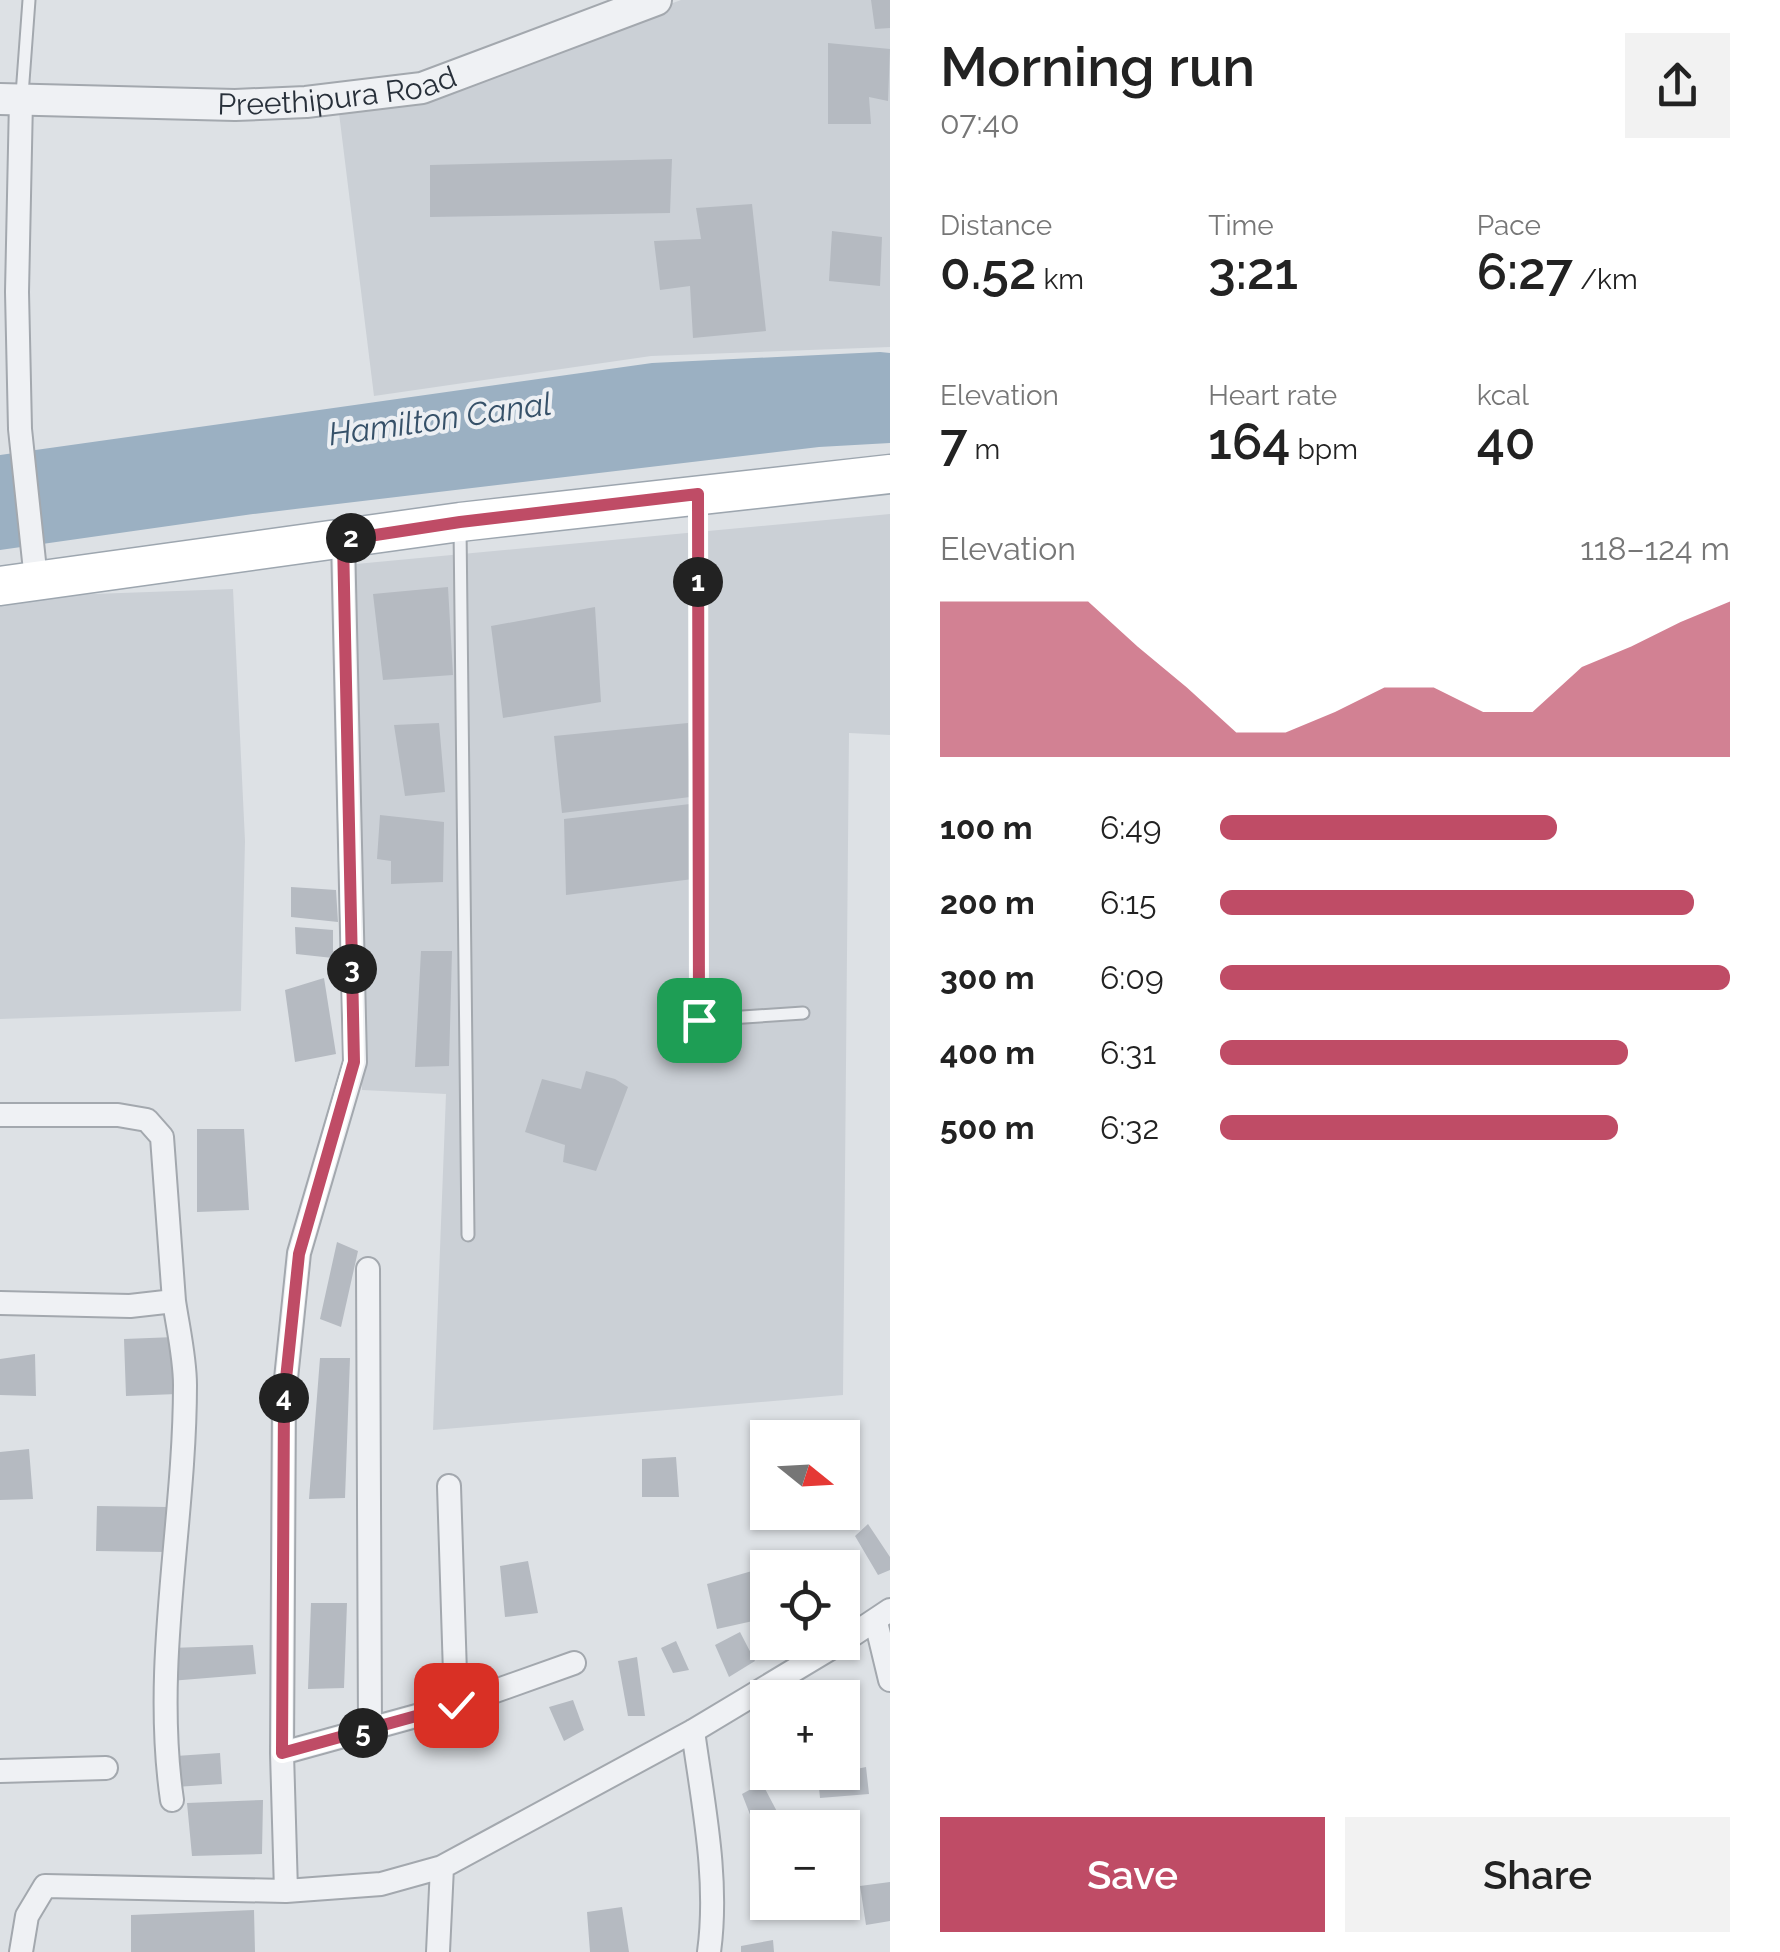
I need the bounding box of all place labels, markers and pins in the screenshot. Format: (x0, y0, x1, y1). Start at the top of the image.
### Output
pin: 2 (326, 513, 376, 563)
pin: 1 (673, 557, 723, 607)
pin: 3 (327, 944, 377, 994)
pin (657, 978, 742, 1063)
pin: 4 (259, 1373, 309, 1423)
pin (414, 1663, 499, 1748)
pin: 5 (338, 1708, 388, 1758)

